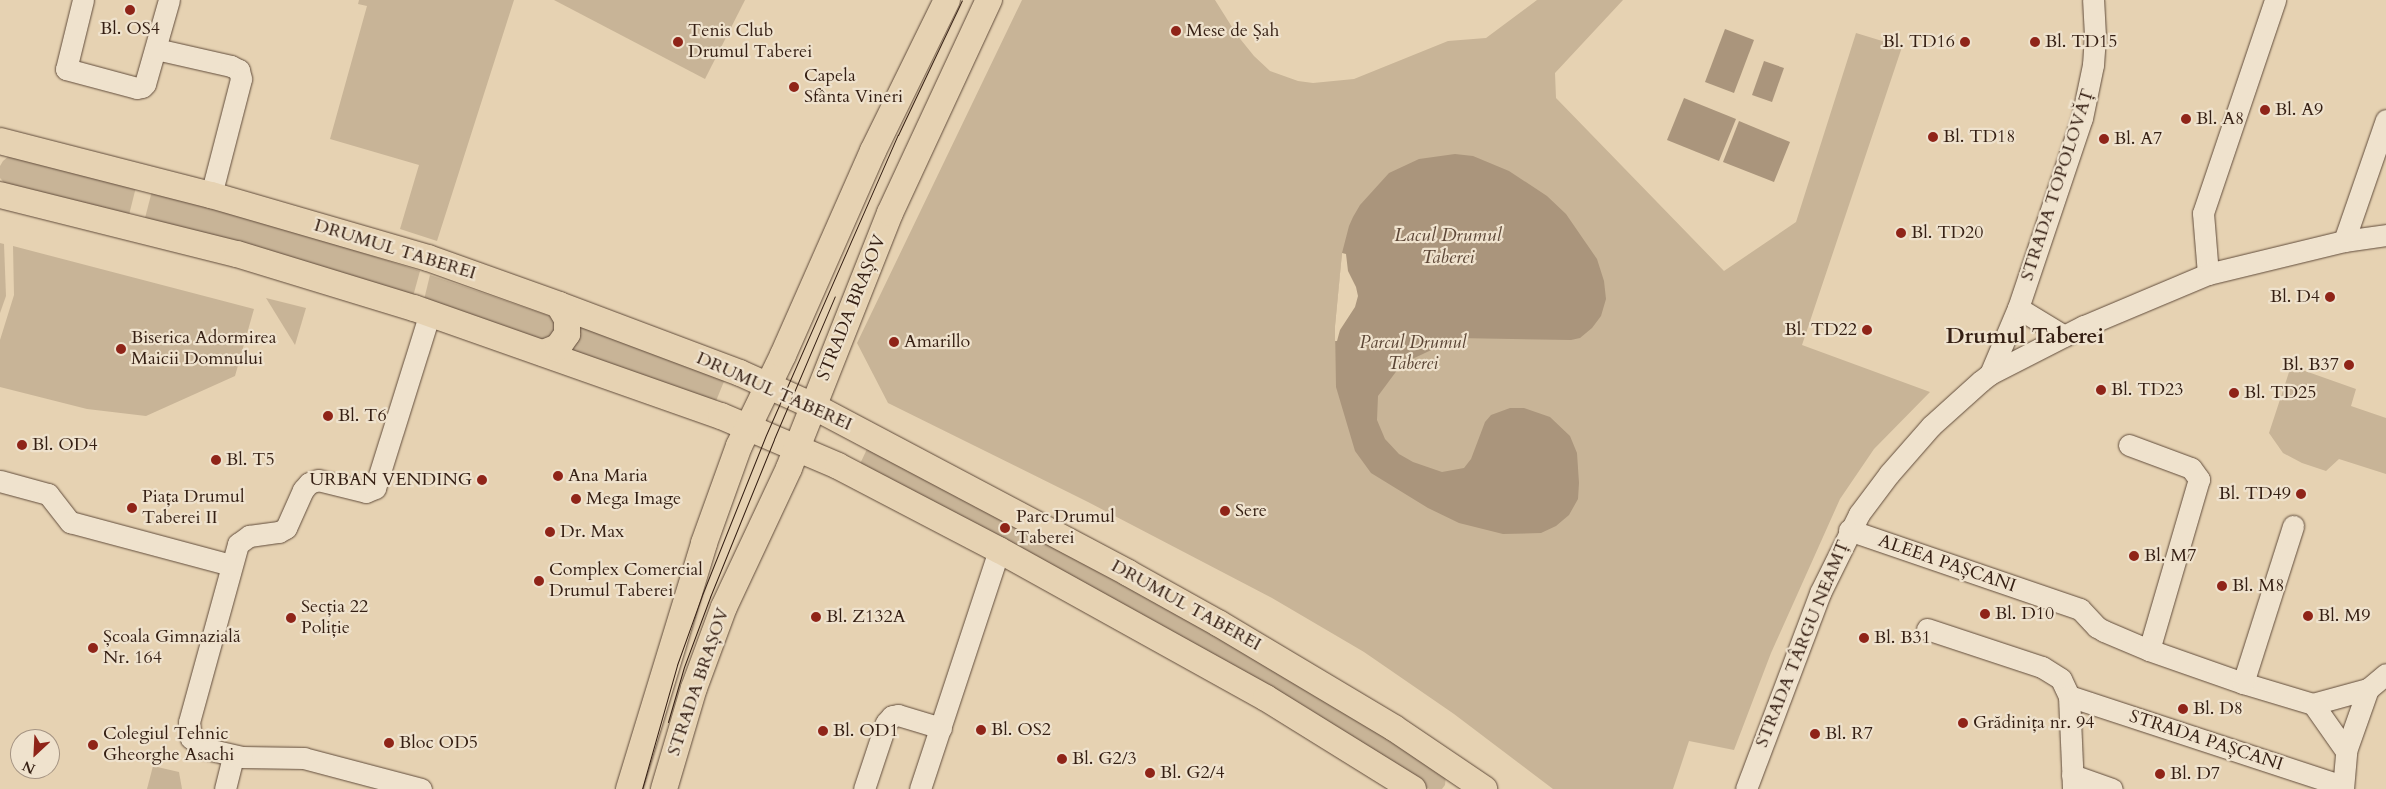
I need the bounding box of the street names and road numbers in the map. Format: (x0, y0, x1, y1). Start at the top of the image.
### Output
street label: STRADA TOPOLOVĂȚ (2017, 86, 2099, 284)
street label: DRUMUL TABEREI (311, 215, 479, 285)
street label: STRADA BRAȘOV (813, 232, 891, 384)
street label: DRUMUL TABEREI (693, 348, 855, 436)
street label: ALEEA PAȘCANI (1875, 530, 2019, 598)
street label: STRADA TÂRGU NEAMȚ (1752, 537, 1854, 751)
street label: DRUMUL TABEREI (1107, 556, 1265, 656)
street label: STRADA BRAȘOV (664, 605, 734, 759)
street label: STRADA PAȘCANI (2126, 706, 2286, 776)

